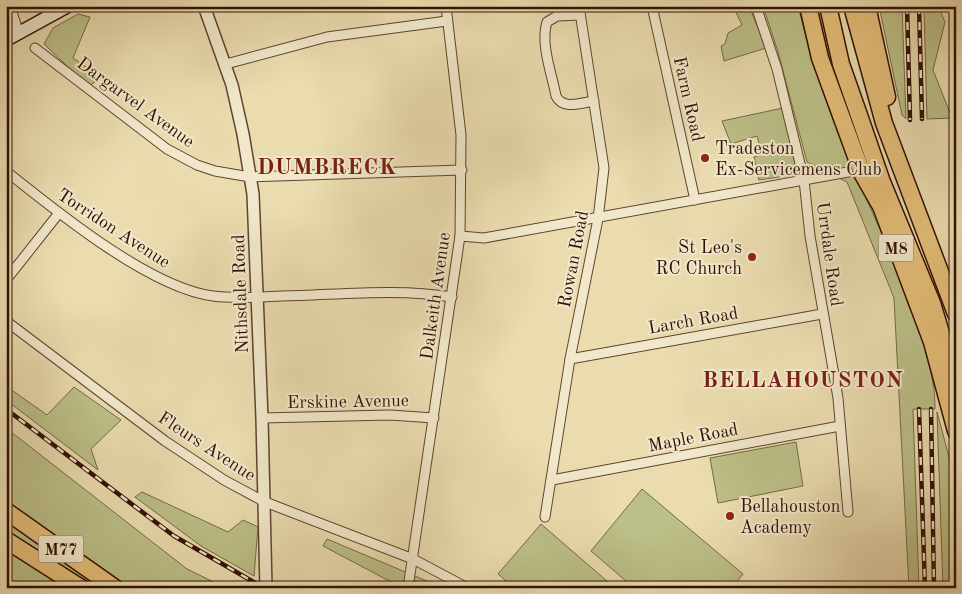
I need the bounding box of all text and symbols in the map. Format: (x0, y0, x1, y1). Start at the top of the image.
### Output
street label: Dargarvel Avenue (73, 54, 197, 151)
street label: Farm Road (670, 55, 707, 144)
place label: Tradeston Ex-Servicemens Club (715, 140, 882, 179)
marker: Tradeston Ex-Servicemens Club (699, 152, 711, 164)
district label: DUMBRECK (257, 157, 397, 179)
street label: Torridon Avenue (54, 186, 173, 272)
street label: Urrdale Road (813, 201, 845, 308)
street label: Rowan Road (556, 209, 592, 309)
street label: Dalkeith Avenue (418, 231, 454, 361)
street label: Nithsdale Road (230, 234, 252, 354)
road number: M8 (878, 234, 914, 262)
place label: St Leo's RC Church (656, 239, 742, 278)
marker: St Leo's RC Church (746, 251, 758, 263)
street label: Larch Road (647, 304, 740, 338)
district label: BELLAHOUSTON (702, 370, 904, 392)
street label: Erskine Avenue (287, 392, 409, 412)
street label: Fleurs Avenue (154, 409, 258, 485)
street label: Maple Road (647, 420, 740, 456)
place label: Bellahouston Academy (740, 498, 841, 537)
marker: Bellahouston Academy (724, 510, 736, 522)
road number: M77 (38, 536, 84, 562)

